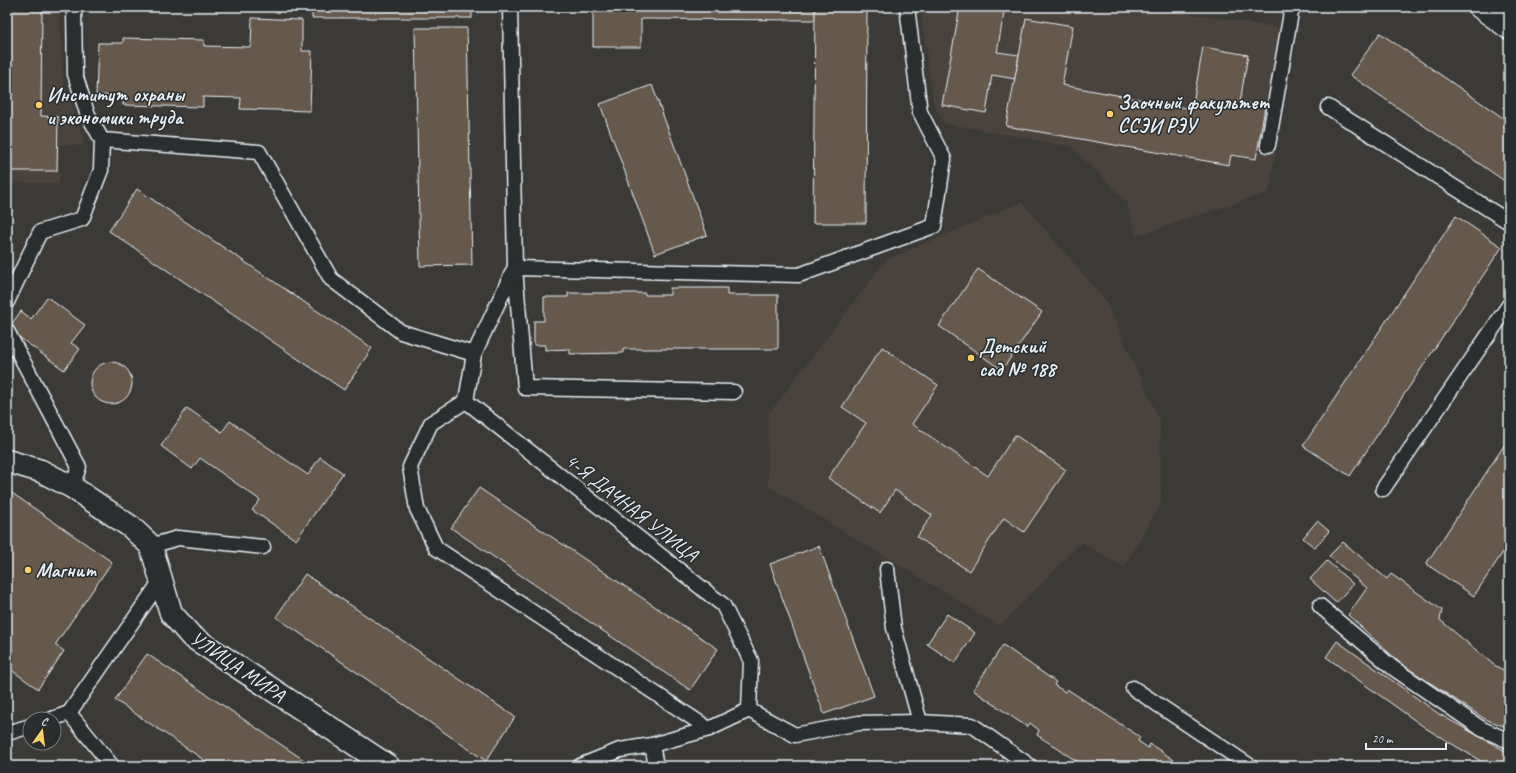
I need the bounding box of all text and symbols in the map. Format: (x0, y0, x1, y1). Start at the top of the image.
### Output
place label: Институт охраны и экономики труда (47, 82, 186, 131)
place label: Заочный факультет ССЭИ РЭУ (1118, 90, 1271, 138)
marker: Институт охраны и экономики труда (34, 100, 44, 110)
marker: Заочный факультет ССЭИ РЭУ (1105, 109, 1115, 119)
place label: Детский сад № 188 (979, 334, 1059, 382)
marker: Детский сад № 188 (966, 353, 976, 363)
street label: 4-Я ДАЧНАЯ УЛИЦА (560, 448, 704, 568)
place label: Магнит (36, 558, 97, 583)
marker: Магнит (23, 565, 33, 575)
street label: УЛИЦА МИРА (186, 626, 291, 708)
north arrow (22, 711, 62, 751)
text: С (40, 714, 50, 729)
scale bar (1366, 725, 1446, 751)
text: 20 m (1372, 731, 1394, 747)

